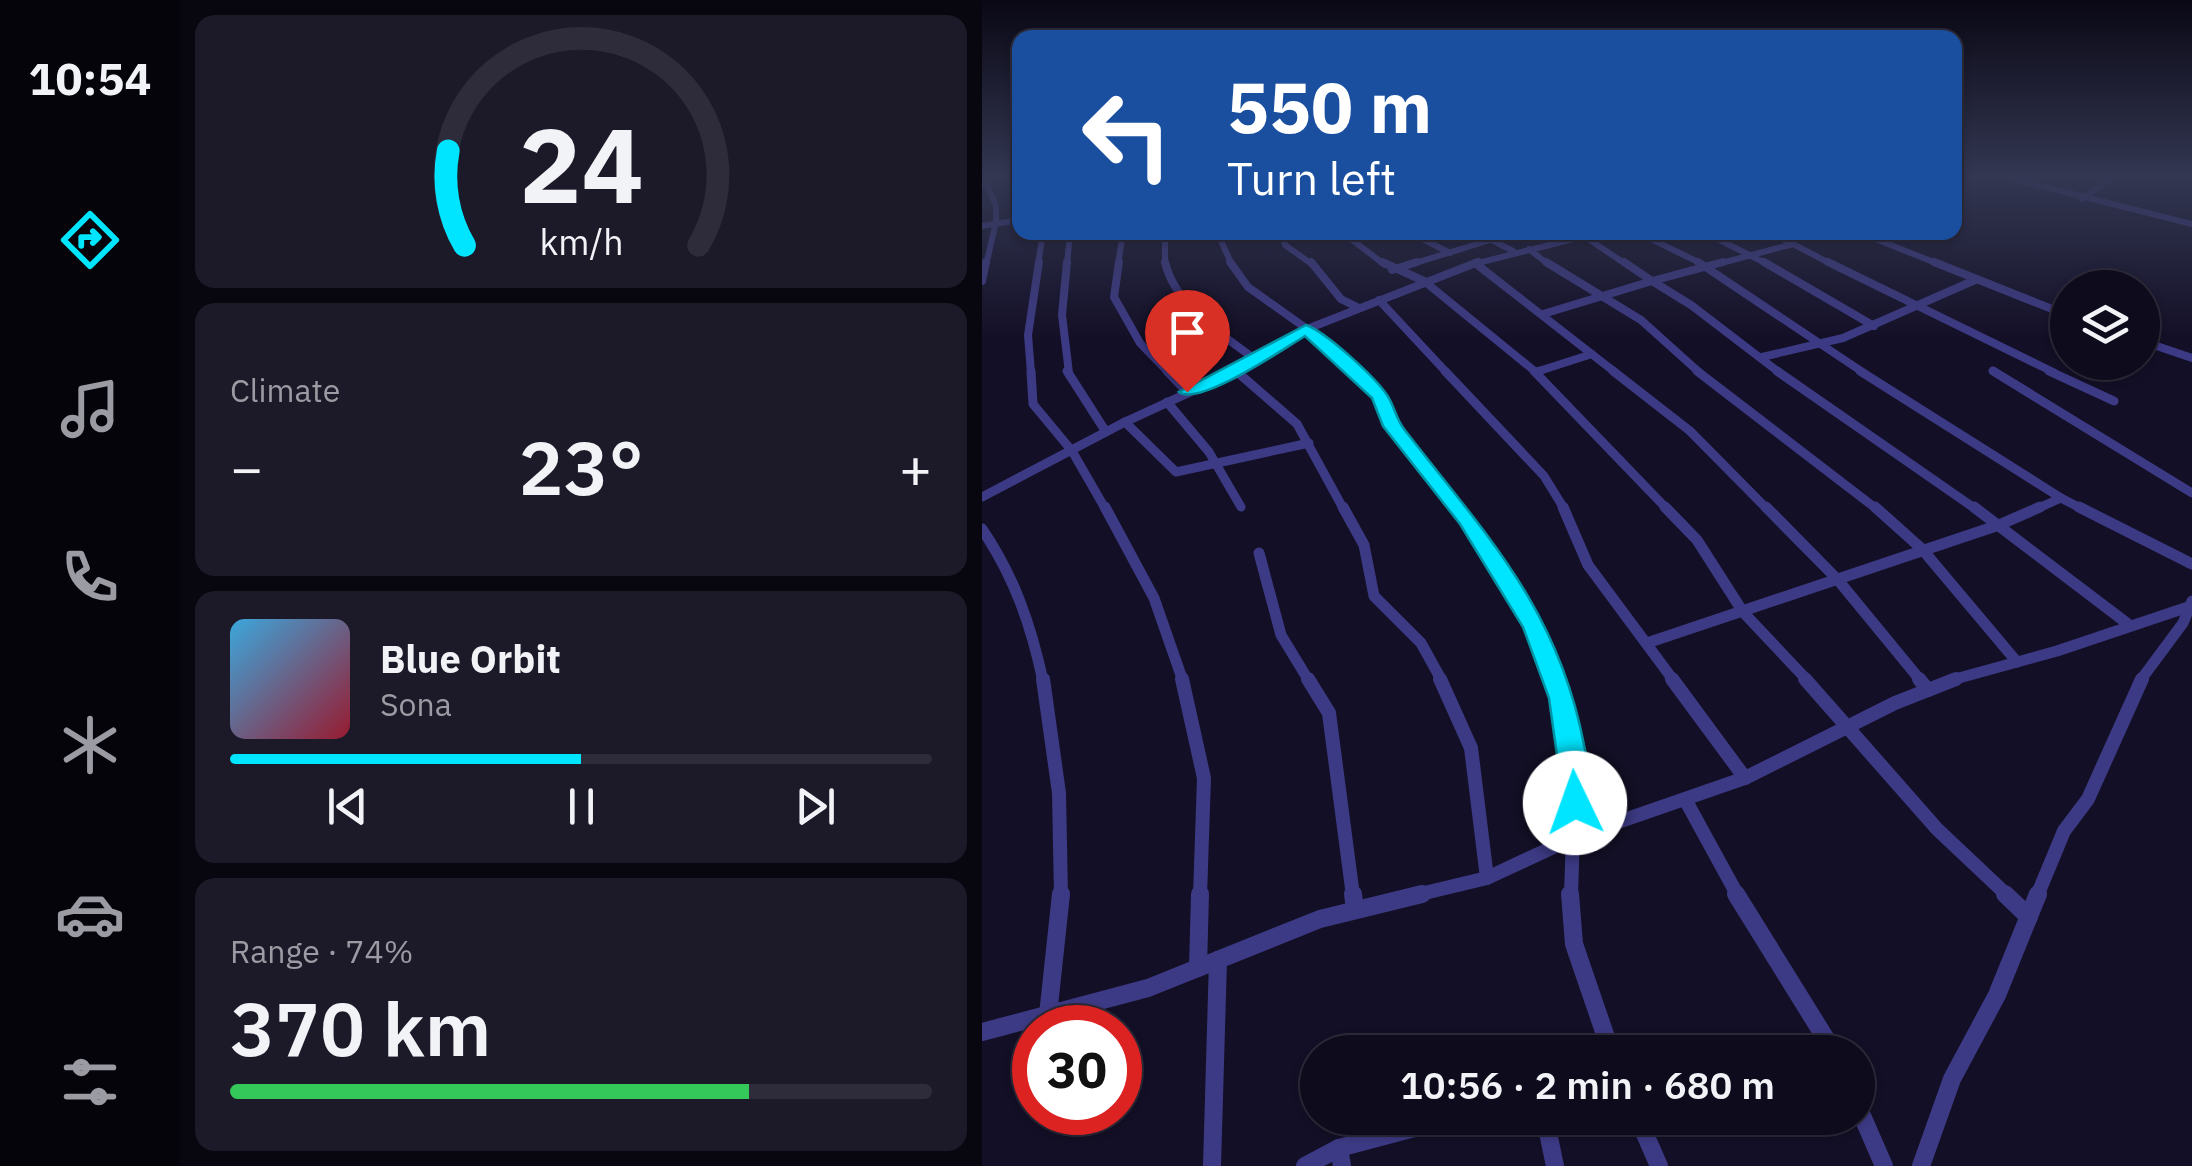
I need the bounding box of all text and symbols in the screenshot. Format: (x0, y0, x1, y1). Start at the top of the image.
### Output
text: 10:54 (29, 49, 151, 107)
text: 550 m (1227, 61, 1432, 152)
icon: left (1062, 70, 1192, 200)
text: 24 (519, 96, 643, 232)
text: Turn left (1227, 149, 1396, 207)
icon: directions (55, 205, 125, 275)
text: km/h (539, 218, 623, 265)
map controls (2050, 270, 2160, 380)
button: layers (2050, 270, 2160, 380)
pin (1145, 290, 1230, 393)
icon: arrive (1160, 305, 1215, 360)
text: Climate (230, 369, 340, 411)
icon: music (55, 374, 125, 444)
text: 23° (518, 418, 644, 516)
text: − (230, 432, 263, 503)
text: + (899, 432, 932, 503)
icon: phone (55, 542, 125, 612)
text: Blue Orbit (380, 634, 561, 683)
text: Sona (380, 683, 452, 725)
icon: climate (55, 710, 125, 780)
position arrow (1523, 751, 1627, 855)
icon: previous (320, 779, 375, 834)
icon: pause (554, 779, 609, 834)
icon: next (788, 779, 843, 834)
icon: car (55, 879, 125, 949)
text: Range · 74% (230, 930, 413, 972)
text: 370 km (230, 979, 491, 1077)
speed limit sign: 30 (1012, 1005, 1142, 1135)
icon: filters (55, 1047, 125, 1117)
text: 10:56 · 2 min · 680 m (1400, 1060, 1775, 1109)

